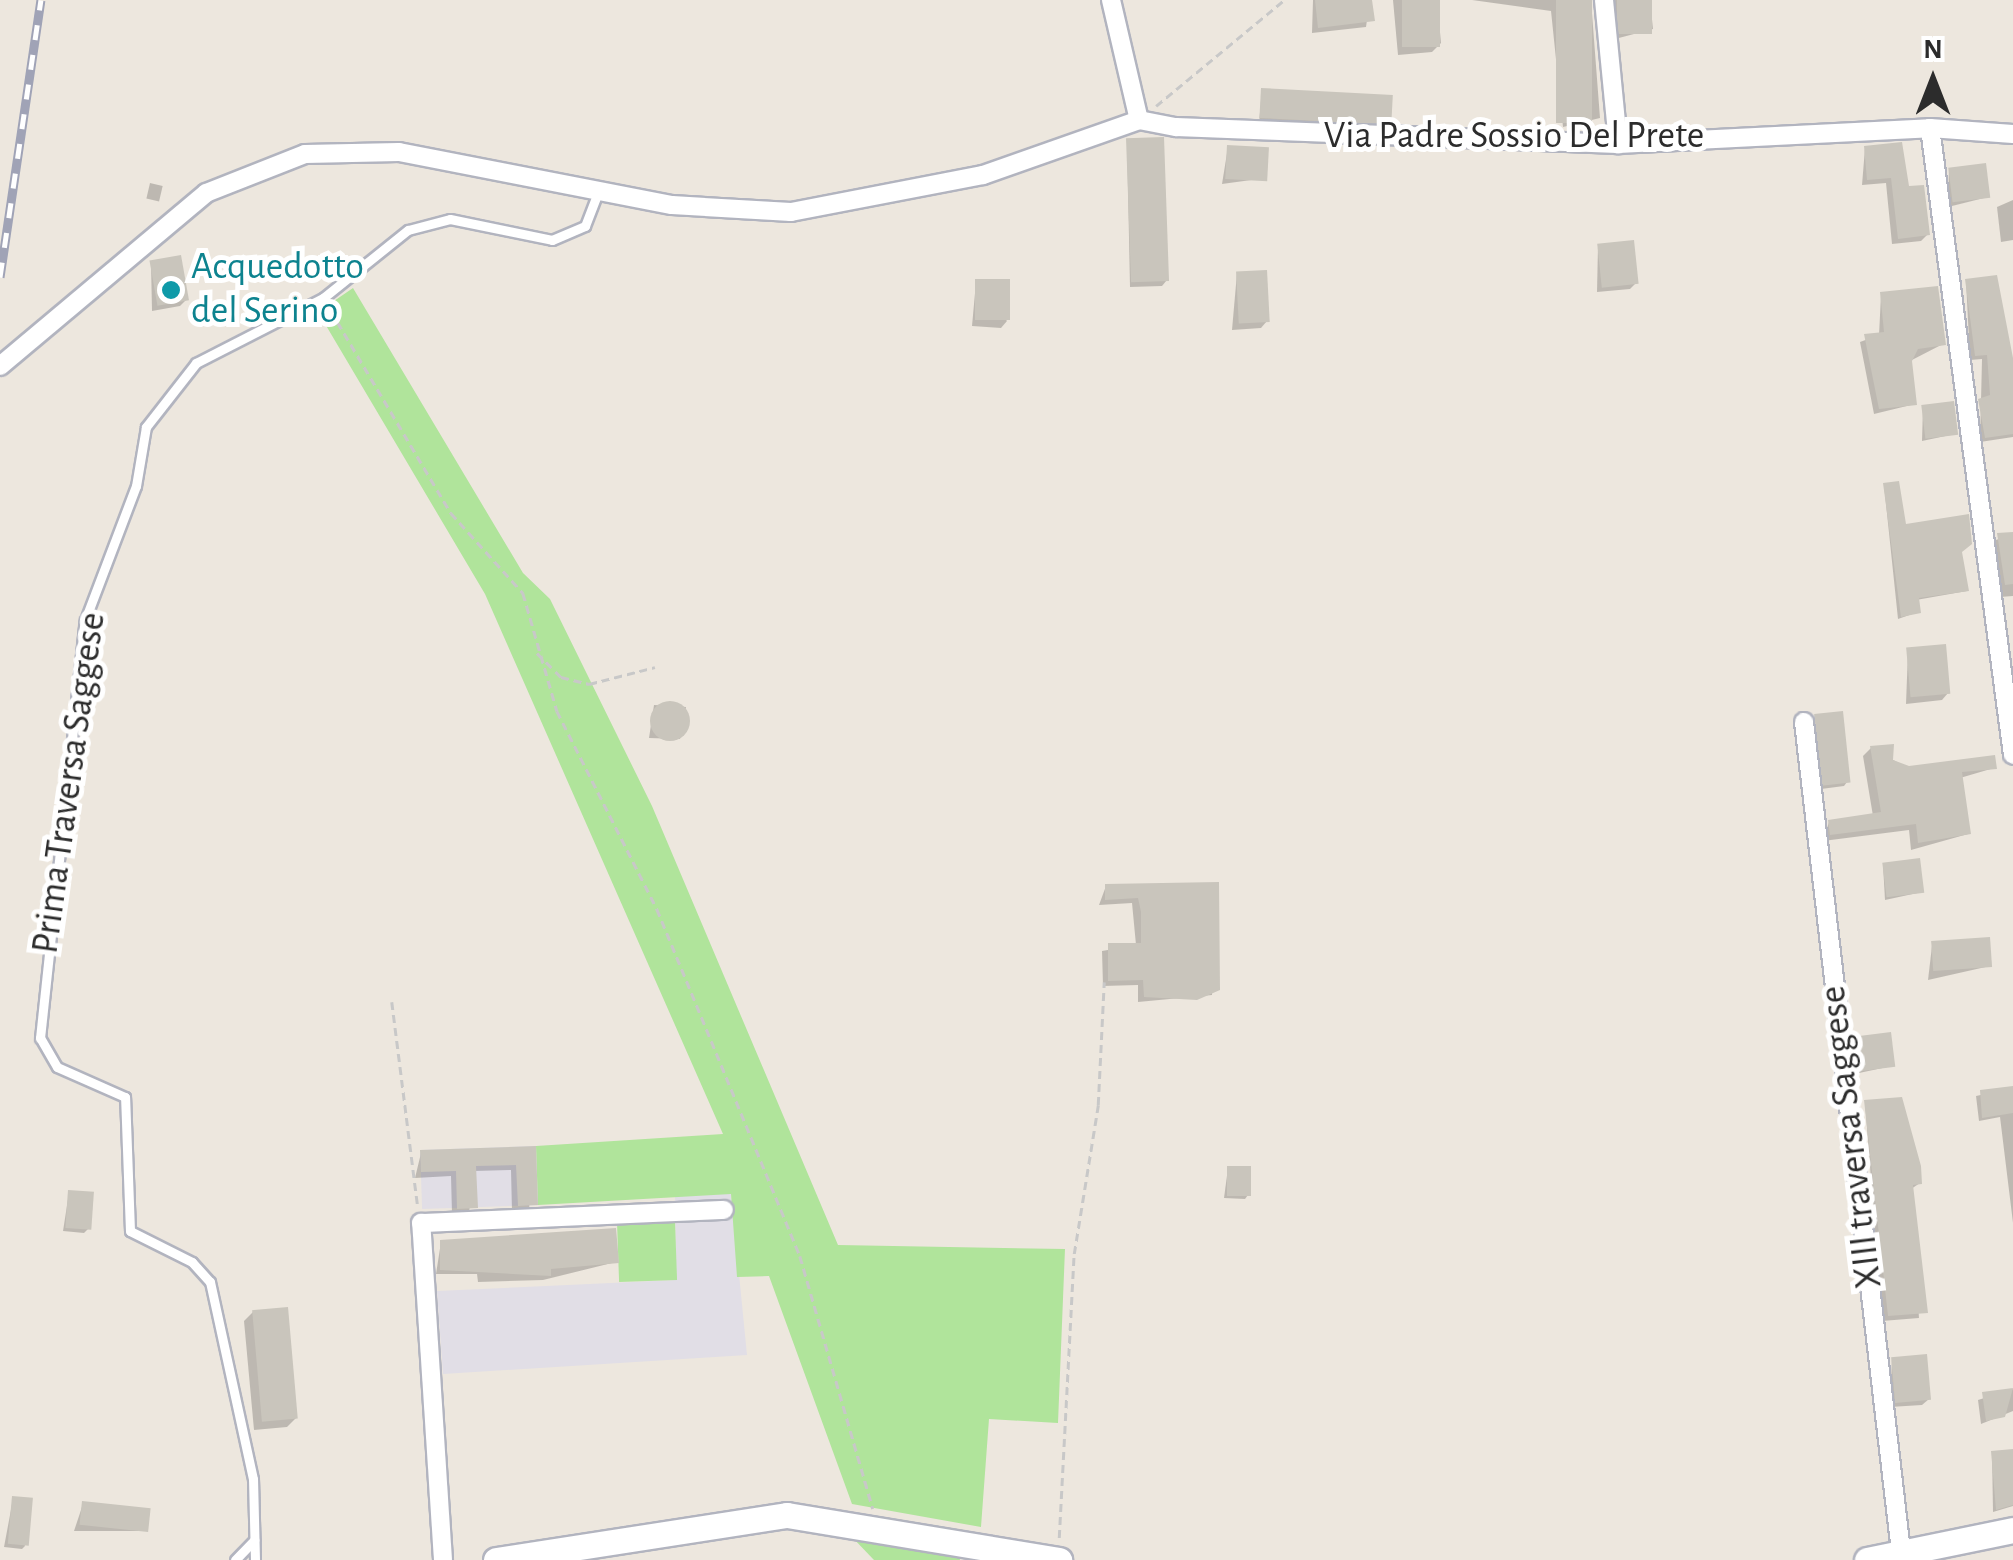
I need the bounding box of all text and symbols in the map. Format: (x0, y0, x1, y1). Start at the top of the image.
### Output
north arrow (1883, 30, 1983, 130)
text: N (1923, 36, 1943, 64)
street label: Via Padre Sossio Del Prete (1324, 114, 1704, 160)
place label: Acquedotto del Serino (191, 245, 364, 334)
marker: Acquedotto del Serino (160, 279, 182, 301)
street label: Prima Traversa Saggese (23, 609, 117, 957)
street label: XIII traversa Saggese (1811, 983, 1893, 1291)

